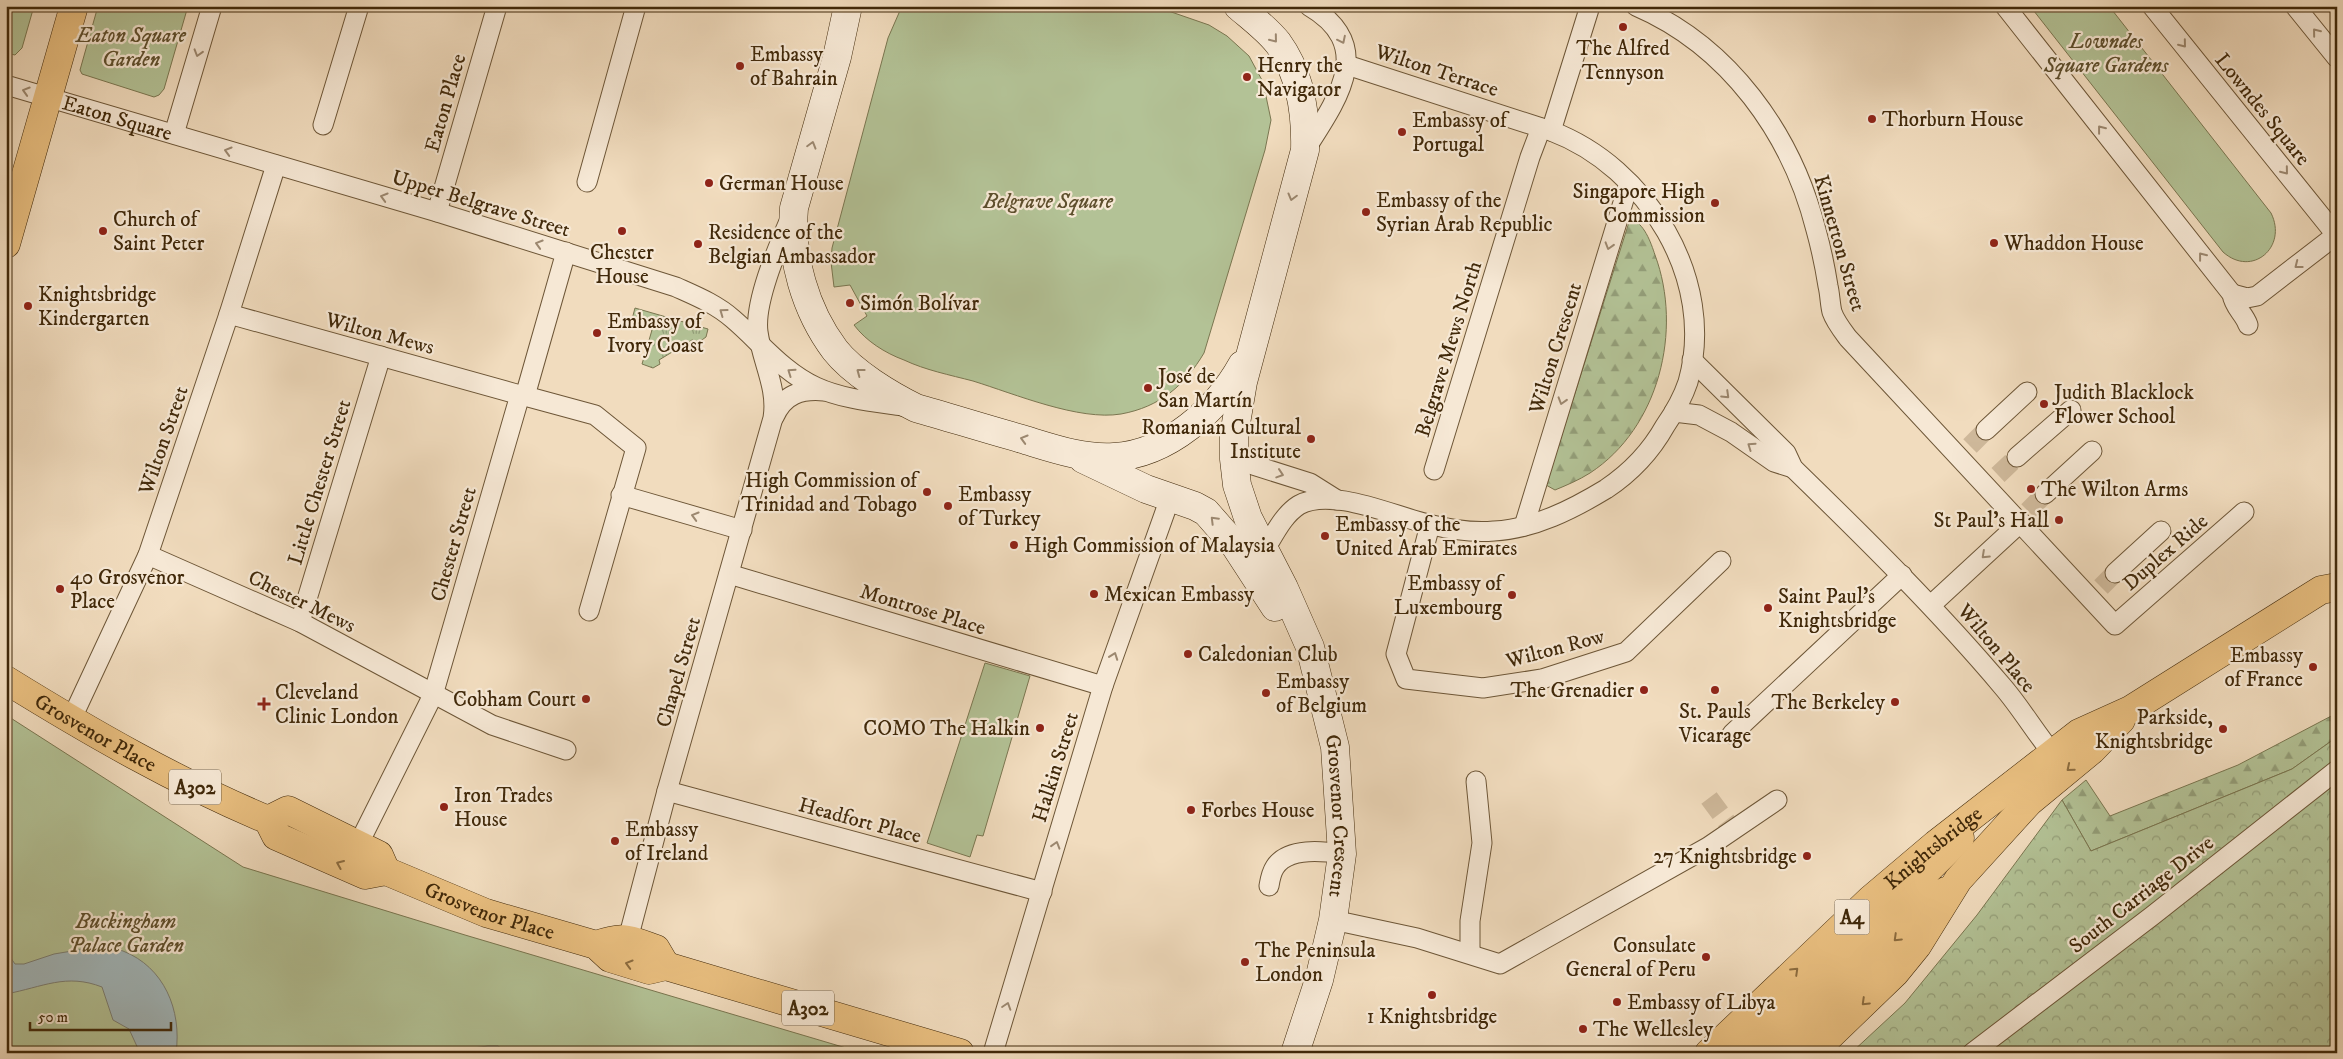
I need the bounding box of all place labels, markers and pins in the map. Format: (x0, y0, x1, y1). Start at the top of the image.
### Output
marker: The Alfred Tennyson (1617, 21, 1629, 33)
place label: The Alfred Tennyson (1576, 36, 1670, 86)
place label: Embassy of Bahrain (750, 42, 838, 92)
place label: Henry the Navigator (1257, 53, 1343, 103)
marker: Embassy of Bahrain (734, 60, 746, 72)
marker: Henry the Navigator (1241, 71, 1253, 83)
place label: Thorburn House (1882, 107, 2024, 133)
place label: Embassy of Portugal (1412, 108, 1510, 158)
marker: Thorburn House (1866, 113, 1878, 125)
marker: Embassy of Portugal (1396, 126, 1408, 138)
place label: German House (719, 171, 844, 197)
marker: German House (703, 177, 715, 189)
place label: Singapore High Commission (1572, 179, 1705, 229)
place label: Embassy of the Syrian Arab Republic (1376, 188, 1553, 238)
marker: Singapore High Commission (1709, 197, 1721, 209)
marker: Embassy of the Syrian Arab Republic (1360, 206, 1372, 218)
place label: Church of Saint Peter (113, 207, 204, 257)
place label: Residence of the Belgian Ambassador (708, 220, 876, 270)
marker: Church of Saint Peter (97, 225, 109, 237)
marker: Chester House (616, 225, 628, 237)
place label: Whaddon House (2003, 231, 2144, 257)
marker: Whaddon House (1988, 237, 2000, 249)
marker: Residence of the Belgian Ambassador (692, 238, 704, 250)
place label: Chester House (590, 240, 654, 290)
place label: Knightsbridge Kindergarten (38, 282, 157, 332)
place label: Simón Bolívar (860, 291, 979, 317)
marker: Simón Bolívar (844, 297, 856, 309)
marker: Knightsbridge Kindergarten (22, 300, 34, 312)
place label: Embassy of Ivory Coast (607, 309, 705, 359)
marker: Embassy of Ivory Coast (591, 327, 603, 339)
place label: José de San Martín (1156, 364, 1252, 414)
place label: Judith Blacklock Flower School (2052, 380, 2195, 430)
marker: José de San Martín (1142, 382, 1154, 394)
marker: Judith Blacklock Flower School (2038, 398, 2050, 410)
place label: Romanian Cultural Institute (1141, 415, 1302, 465)
marker: Romanian Cultural Institute (1305, 433, 1317, 445)
place label: High Commission of Trinidad and Tobago (741, 468, 920, 518)
place label: The Wilton Arms (2041, 477, 2188, 503)
place label: Embassy of Turkey (958, 482, 1041, 532)
marker: The Wilton Arms (2025, 483, 2037, 495)
marker: High Commission of Trinidad and Tobago (921, 486, 933, 498)
marker: Embassy of Turkey (942, 500, 954, 512)
place label: St Paul's Hall (1933, 508, 2050, 534)
place label: Embassy of the United Arab Emirates (1335, 512, 1517, 562)
marker: St Paul's Hall (2053, 514, 2065, 526)
marker: Embassy of the United Arab Emirates (1319, 530, 1331, 542)
place label: High Commission of Malaysia (1024, 533, 1275, 559)
marker: High Commission of Malaysia (1008, 539, 1020, 551)
place label: 40 Grosvenor Place (70, 565, 185, 615)
place label: Embassy of Luxembourg (1394, 571, 1505, 621)
place label: Mexican Embassy (1104, 582, 1255, 608)
marker: 40 Grosvenor Place (54, 583, 66, 595)
place label: Saint Paul's Knightsbridge (1778, 584, 1897, 634)
marker: Mexican Embassy (1088, 588, 1100, 600)
marker: Embassy of Luxembourg (1506, 589, 1518, 601)
marker: Saint Paul's Knightsbridge (1762, 602, 1774, 614)
place label: Caledonian Club (1198, 642, 1338, 668)
place label: Embassy of France (2224, 643, 2304, 693)
marker: Caledonian Club (1182, 648, 1194, 660)
marker: Embassy of France (2307, 661, 2319, 673)
place label: Embassy of Belgium (1276, 669, 1367, 719)
place label: The Grenadier (1510, 678, 1634, 704)
place label: Cleveland Clinic London (275, 680, 399, 730)
marker: The Grenadier (1638, 684, 1650, 696)
marker: St. Pauls Vicarage (1709, 684, 1721, 696)
place label: Cobham Court (453, 687, 576, 713)
marker: Embassy of Belgium (1260, 687, 1272, 699)
place label: The Berkeley (1771, 690, 1886, 716)
marker: Cobham Court (580, 693, 592, 705)
marker: The Berkeley (1889, 696, 1901, 708)
marker: Cleveland Clinic London (257, 697, 271, 711)
place label: St. Pauls Vicarage (1678, 699, 1751, 749)
place label: Parkside, Knightsbridge (2095, 705, 2213, 755)
place label: COMO The Halkin (863, 716, 1030, 742)
marker: COMO The Halkin (1034, 722, 1046, 734)
marker: Parkside, Knightsbridge (2217, 723, 2229, 735)
place label: Iron Trades House (454, 783, 553, 833)
place label: Forbes House (1201, 798, 1315, 824)
marker: Iron Trades House (438, 801, 450, 813)
marker: Forbes House (1185, 804, 1197, 816)
place label: Embassy of Ireland (625, 817, 709, 867)
marker: Embassy of Ireland (609, 835, 621, 847)
place label: 27 Knightsbridge (1653, 844, 1797, 870)
marker: 27 Knightsbridge (1801, 850, 1813, 862)
place label: Consulate General of Peru (1566, 933, 1696, 983)
place label: The Peninsula London (1255, 938, 1375, 988)
marker: Consulate General of Peru (1700, 951, 1712, 963)
marker: The Peninsula London (1239, 956, 1251, 968)
marker: 1 Knightsbridge (1426, 989, 1438, 1001)
place label: Embassy of Libya (1627, 990, 1776, 1016)
marker: Embassy of Libya (1611, 996, 1623, 1008)
place label: 1 Knightsbridge (1367, 1004, 1498, 1030)
place label: The Wellesley (1593, 1017, 1714, 1043)
marker: The Wellesley (1577, 1023, 1589, 1035)

